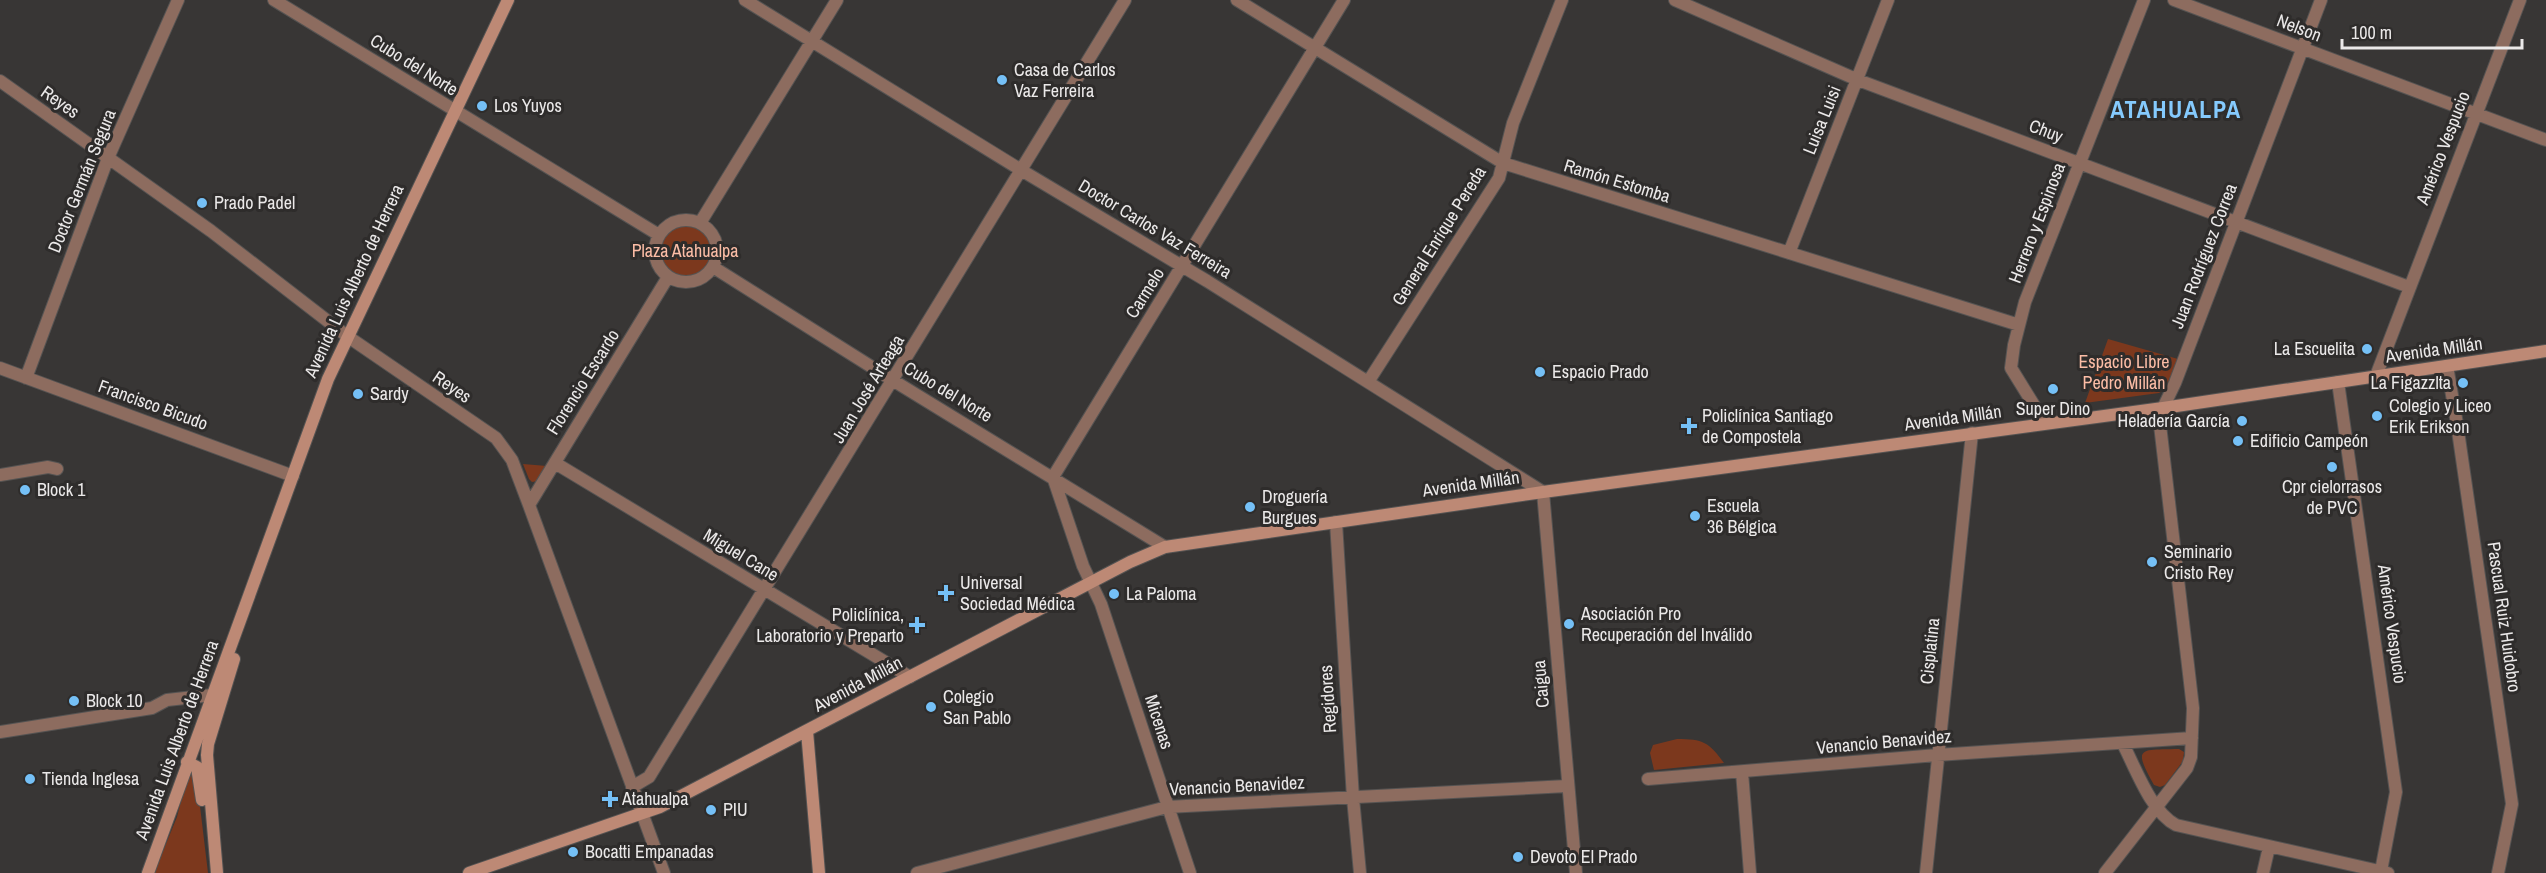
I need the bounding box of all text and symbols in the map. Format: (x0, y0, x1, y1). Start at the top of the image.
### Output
street label: Nelson (2273, 8, 2325, 47)
scale bar (2342, 12, 2522, 50)
text: 100 m (2351, 20, 2392, 45)
street label: Cubo del Norte (366, 28, 463, 101)
place label: Casa de Carlos Vaz Ferreira (1014, 57, 1116, 103)
marker: Casa de Carlos Vaz Ferreira (995, 73, 1009, 87)
street label: Reyes (36, 79, 85, 124)
street label: Luisa Luisi (1796, 82, 1847, 158)
street label: Américo Vespucio (2409, 87, 2476, 209)
place label: Los Yuyos (494, 93, 562, 118)
district label: ATAHUALPA (2110, 93, 2242, 125)
marker: Los Yuyos (475, 99, 489, 113)
street label: Doctor Germán Segura (41, 105, 122, 256)
street label: Chuy (2026, 113, 2067, 149)
street label: Ramón Estomba (1561, 152, 1673, 209)
street label: Herrero y Espinosa (2002, 159, 2071, 287)
street label: General Enrique Pereda (1386, 161, 1492, 310)
street label: Doctor Carlos Vaz Ferreira (1074, 173, 1237, 284)
street label: Avenida Luis Alberto de Herrera (297, 180, 409, 382)
street label: Juan Rodríguez Correa (2164, 180, 2243, 332)
place label: Prado Padel (214, 190, 295, 215)
marker: Prado Padel (195, 196, 209, 210)
park label: Plaza Atahualpa (632, 238, 738, 263)
street label: Carmelo (1119, 262, 1170, 323)
street label: Florencio Escardo (540, 324, 625, 439)
street label: Juan José Arteaga (825, 330, 910, 448)
street label: Avenida Millán (2383, 330, 2484, 369)
place label: La Escuelita (2274, 336, 2355, 361)
marker: La Escuelita (2360, 342, 2374, 356)
park label: Espacio Libre Pedro Millán (2078, 349, 2170, 395)
street label: Cubo del Norte (899, 355, 997, 428)
place label: Espacio Prado (1552, 359, 1649, 384)
street label: Reyes (428, 365, 477, 409)
marker: Espacio Prado (1533, 365, 1547, 379)
place label: La Figazzlta (2371, 370, 2451, 395)
street label: Francisco Bicudo (95, 373, 211, 436)
marker: La Figazzlta (2456, 376, 2470, 390)
place label: Sardy (370, 381, 409, 406)
marker: Super Dino (2046, 382, 2060, 396)
marker: Sardy (351, 387, 365, 401)
place label: Colegio y Liceo Erik Erikson (2389, 393, 2492, 439)
place label: Super Dino (2016, 396, 2090, 421)
street label: Avenida Millán (1902, 398, 2003, 437)
place label: Policlínica Santiago de Compostela (1702, 403, 1833, 449)
place label: Heladería García (2118, 408, 2230, 433)
marker: Colegio y Liceo Erik Erikson (2370, 409, 2384, 423)
marker: Heladería García (2235, 414, 2249, 428)
marker: Policlínica Santiago de Compostela (1680, 417, 1698, 435)
place label: Edificio Campeón (2250, 428, 2368, 453)
marker: Edificio Campeón (2231, 434, 2245, 448)
marker: Cpr cielorrasos de PVC (2325, 460, 2339, 474)
street label: Avenida Millán (1420, 464, 1521, 503)
place label: Cpr cielorrasos de PVC (2282, 474, 2382, 520)
place label: Block 1 (37, 477, 86, 502)
marker: Block 1 (18, 483, 32, 497)
place label: Droguería Burgues (1262, 484, 1328, 530)
place label: Escuela 36 Bélgica (1707, 493, 1777, 539)
marker: Droguería Burgues (1243, 500, 1257, 514)
marker: Escuela 36 Bélgica (1688, 509, 1702, 523)
street label: Miguel Cane (699, 522, 784, 587)
place label: Seminario Cristo Rey (2164, 539, 2234, 585)
street label: Pascual Ruiz Huidobro (2482, 540, 2527, 694)
marker: Seminario Cristo Rey (2145, 555, 2159, 569)
street label: Américo Vespucio (2372, 562, 2413, 685)
place label: Universal Sociedad Médica (960, 570, 1075, 616)
place label: La Paloma (1126, 581, 1197, 606)
marker: Universal Sociedad Médica (937, 584, 955, 602)
marker: La Paloma (1107, 587, 1121, 601)
place label: Asociación Pro Recuperación del Inválido (1580, 601, 1753, 647)
place label: Policlínica, Laboratorio y Preparto (756, 602, 904, 648)
marker: Policlínica, Laboratorio y Preparto (908, 616, 926, 634)
marker: Asociación Pro Recuperación del Inválido (1562, 617, 1576, 631)
street label: Cisplatina (1914, 617, 1945, 685)
street label: Avenida Luis Alberto de Herrera (128, 637, 224, 844)
street label: Avenida Millán (808, 650, 907, 718)
street label: Caigua (1526, 659, 1555, 709)
street label: Regidores (1313, 664, 1342, 734)
place label: Colegio San Pablo (943, 684, 1011, 730)
place label: Block 10 (86, 688, 143, 713)
street label: Micenas (1139, 691, 1180, 752)
marker: Block 10 (67, 694, 81, 708)
marker: Colegio San Pablo (924, 700, 938, 714)
street label: Venancio Benavidez (1815, 723, 1952, 760)
place label: Tienda Inglesa (42, 766, 139, 791)
street label: Venancio Benavidez (1169, 769, 1305, 802)
marker: Tienda Inglesa (23, 772, 37, 786)
place label: Atahualpa (621, 786, 688, 811)
marker: Atahualpa (603, 792, 617, 806)
place label: PIU (723, 797, 748, 822)
marker: PIU (704, 803, 718, 817)
place label: Bocatti Empanadas (585, 839, 714, 864)
place label: Devoto El Prado (1530, 844, 1637, 869)
marker: Bocatti Empanadas (566, 845, 580, 859)
marker: Devoto El Prado (1511, 850, 1525, 864)

